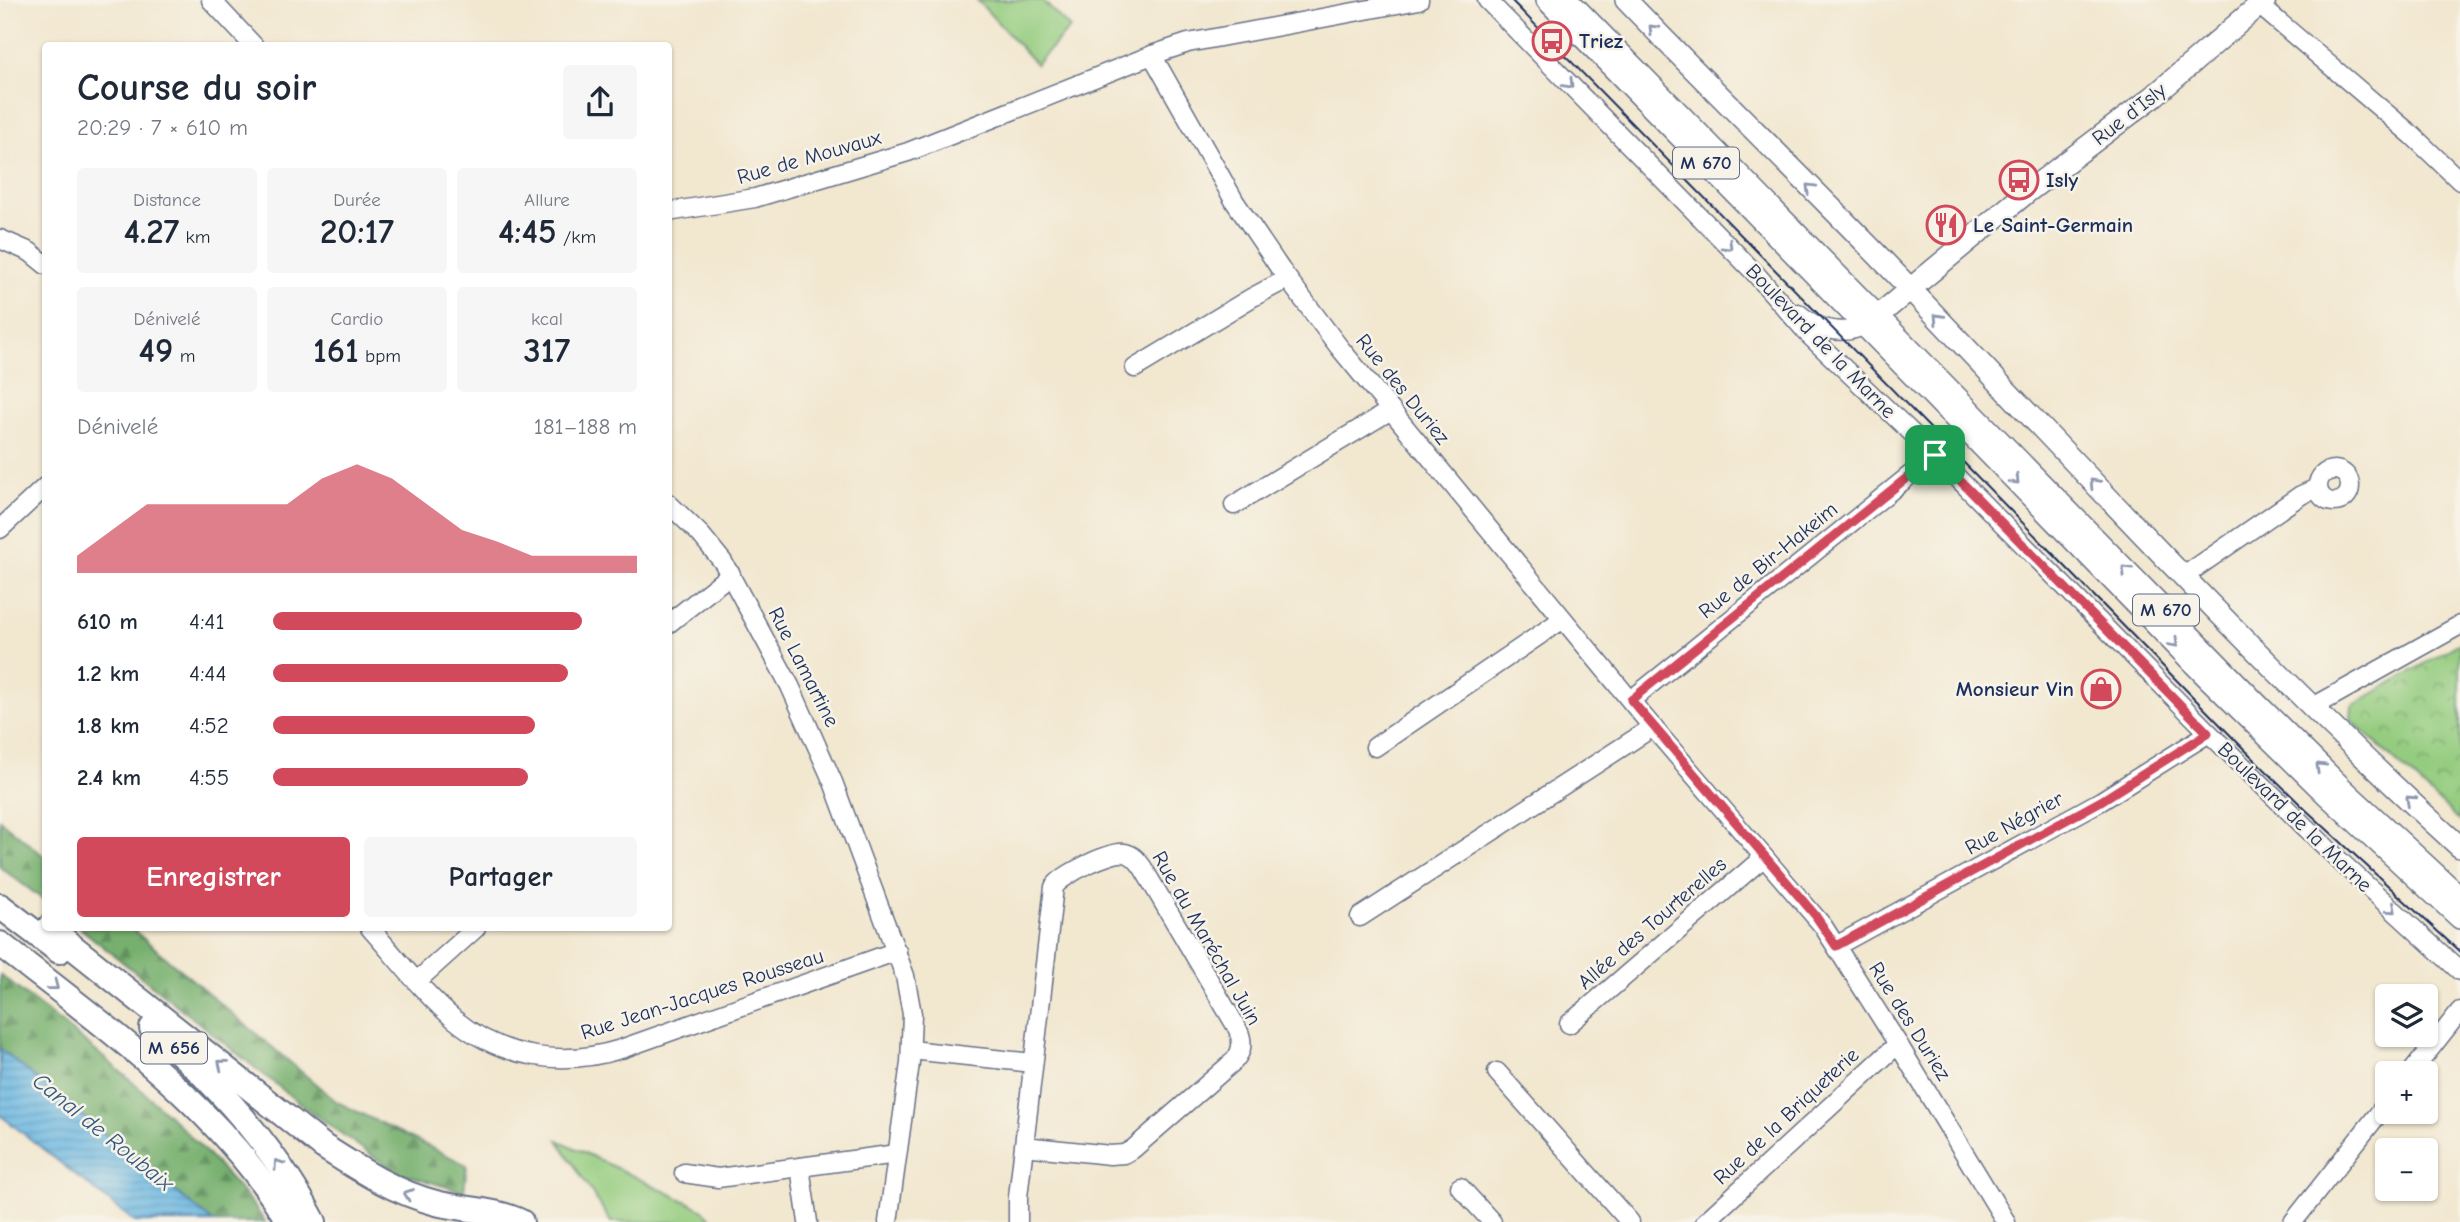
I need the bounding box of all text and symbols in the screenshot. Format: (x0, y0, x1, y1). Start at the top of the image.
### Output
bus stop icon: Triez (1531, 20, 1573, 62)
one-way arrow (1649, 24, 1662, 37)
place label: Triez (1579, 29, 1623, 53)
button: share (563, 65, 637, 139)
text: Course du soir (77, 66, 316, 110)
one-way arrow (1560, 76, 1573, 89)
street label: Rue d'Isly (2087, 77, 2171, 150)
text: 20:29 · 7 × 610 m (77, 114, 248, 141)
street label: Rue de Mouvaux (734, 125, 884, 189)
road number: M 670 (1673, 148, 1739, 178)
bus stop icon: Isly (1998, 159, 2040, 201)
place label: Isly (2046, 168, 2078, 192)
one-way arrow (1805, 183, 1818, 196)
text: Distance (133, 189, 201, 211)
text: Durée (333, 189, 381, 211)
text: Allure (524, 189, 570, 211)
restaurant icon: Le Saint-Germain (1925, 204, 1967, 246)
text: 4.27 (124, 211, 179, 252)
text: 20:17 (320, 211, 394, 252)
text: 4:45 (498, 211, 557, 252)
place label: Le Saint-Germain (1973, 213, 2133, 237)
text: km (179, 226, 210, 248)
text: /km (557, 226, 596, 248)
one-way arrow (1720, 238, 1733, 251)
street label: Boulevard de la Marne (1741, 259, 1901, 423)
text: Dénivelé (133, 308, 201, 330)
text: Cardio (331, 308, 383, 330)
text: kcal (531, 308, 563, 330)
one-way arrow (1933, 313, 1946, 326)
street label: Rue des Duriez (1351, 329, 1455, 449)
text: 49 (139, 330, 173, 371)
text: 161 (313, 330, 359, 371)
text: 317 (524, 330, 570, 371)
text: m (173, 345, 195, 367)
text: bpm (359, 345, 401, 367)
text: Dénivelé (77, 413, 158, 440)
text: 181–188 m (534, 413, 637, 440)
pin (1905, 425, 1965, 485)
icon: arrive (1916, 436, 1954, 474)
one-way arrow (2007, 472, 2020, 485)
one-way arrow (2090, 478, 2102, 491)
street label: Rue de Bir-Hakeim (1694, 497, 1842, 623)
one-way arrow (2121, 565, 2134, 578)
road number: M 670 (2133, 594, 2199, 625)
street label: Rue Lamartine (764, 603, 844, 731)
text: 610 m (77, 608, 138, 635)
text: 4:41 (189, 608, 225, 635)
one-way arrow (2165, 635, 2178, 648)
text: 1.2 km (77, 660, 139, 687)
text: 4:44 (189, 660, 227, 687)
shop icon: Monsieur Vin (2080, 668, 2122, 710)
place label: Monsieur Vin (1956, 677, 2074, 701)
text: 1.8 km (77, 712, 140, 739)
text: 4:52 (189, 712, 229, 739)
street label: Boulevard de la Marne (2213, 737, 2377, 897)
one-way arrow (2316, 762, 2329, 775)
text: 2.4 km (77, 764, 141, 791)
text: 4:55 (189, 764, 229, 791)
street label: Rue Négrier (1961, 786, 2068, 860)
one-way arrow (2405, 796, 2418, 809)
button: Enregistrer (77, 837, 350, 917)
button: Partager (364, 837, 637, 917)
street label: Rue du Maréchal Juin (1147, 847, 1267, 1029)
street label: Allée des Tourterelles (1573, 852, 1731, 994)
one-way arrow (2384, 901, 2397, 913)
street label: Rue Jean-Jacques Rousseau (578, 943, 826, 1045)
street label: Rue des Duriez (1864, 957, 1956, 1085)
one-way arrow (46, 978, 58, 991)
map controls (2375, 984, 2438, 1201)
button: layers (2375, 984, 2438, 1047)
road number: M 656 (141, 1032, 207, 1064)
street label: Rue de la Briqueterie (1708, 1043, 1864, 1189)
one-way arrow (218, 1060, 231, 1072)
button: + (2375, 1061, 2438, 1124)
water label: Canal de Roubaix (27, 1067, 180, 1198)
button: − (2375, 1138, 2438, 1201)
one-way arrow (274, 1159, 286, 1172)
one-way arrow (402, 1188, 414, 1202)

